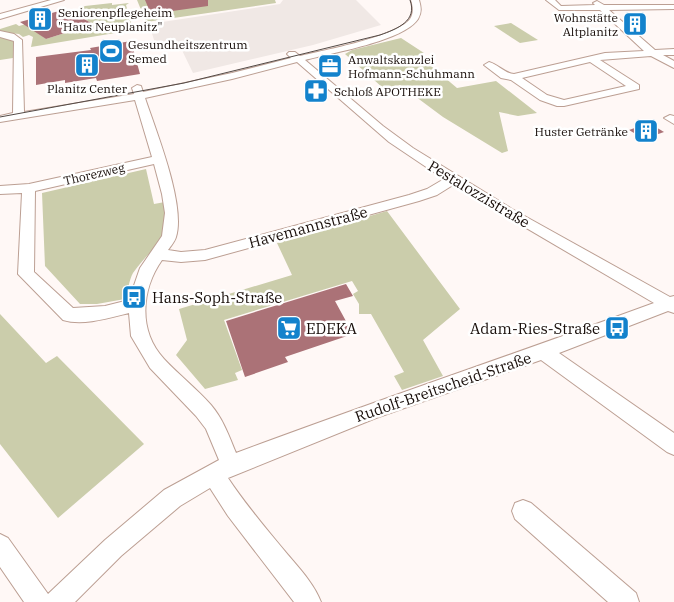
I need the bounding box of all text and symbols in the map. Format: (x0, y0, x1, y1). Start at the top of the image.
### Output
place label: Seniorenpflegeheim "Haus Neuplanitz" (58, 5, 173, 34)
building icon: Seniorenpflegeheim "Haus Neuplanitz" (27, 6, 53, 32)
place label: Wohnstätte Altplanitz (554, 10, 618, 39)
building icon: Wohnstätte Altplanitz (622, 11, 648, 37)
place label: Gesundheitszentrum Semed (128, 37, 248, 66)
sports icon: Gesundheitszentrum Semed (98, 38, 124, 64)
building icon: Planitz Center (74, 52, 100, 78)
place label: Anwaltskanzlei Hofmann-Schuhmann (348, 52, 475, 81)
office icon: Anwaltskanzlei Hofmann-Schuhmann (317, 53, 343, 79)
pharmacy icon: Schloß APOTHEKE (303, 78, 329, 104)
place label: Planitz Center (47, 81, 128, 96)
place label: Schloß APOTHEKE (334, 84, 441, 99)
building icon: Huster Getränke (633, 118, 659, 144)
place label: Huster Getränke (534, 124, 628, 139)
street label: Pestalozzistraße (425, 156, 533, 232)
street label: Thorezweg (62, 160, 126, 188)
street label: Havemannstraße (246, 202, 370, 252)
bus stop icon: Hans-Soph-Straße (121, 284, 147, 310)
place label: Hans-Soph-Straße (152, 288, 282, 307)
supermarket icon: EDEKA (276, 315, 302, 341)
bus stop icon: Adam-Ries-Straße (604, 315, 630, 341)
place label: EDEKA (306, 319, 357, 338)
place label: Adam-Ries-Straße (470, 319, 600, 338)
street label: Rudolf-Breitscheid-Straße (352, 348, 534, 426)

